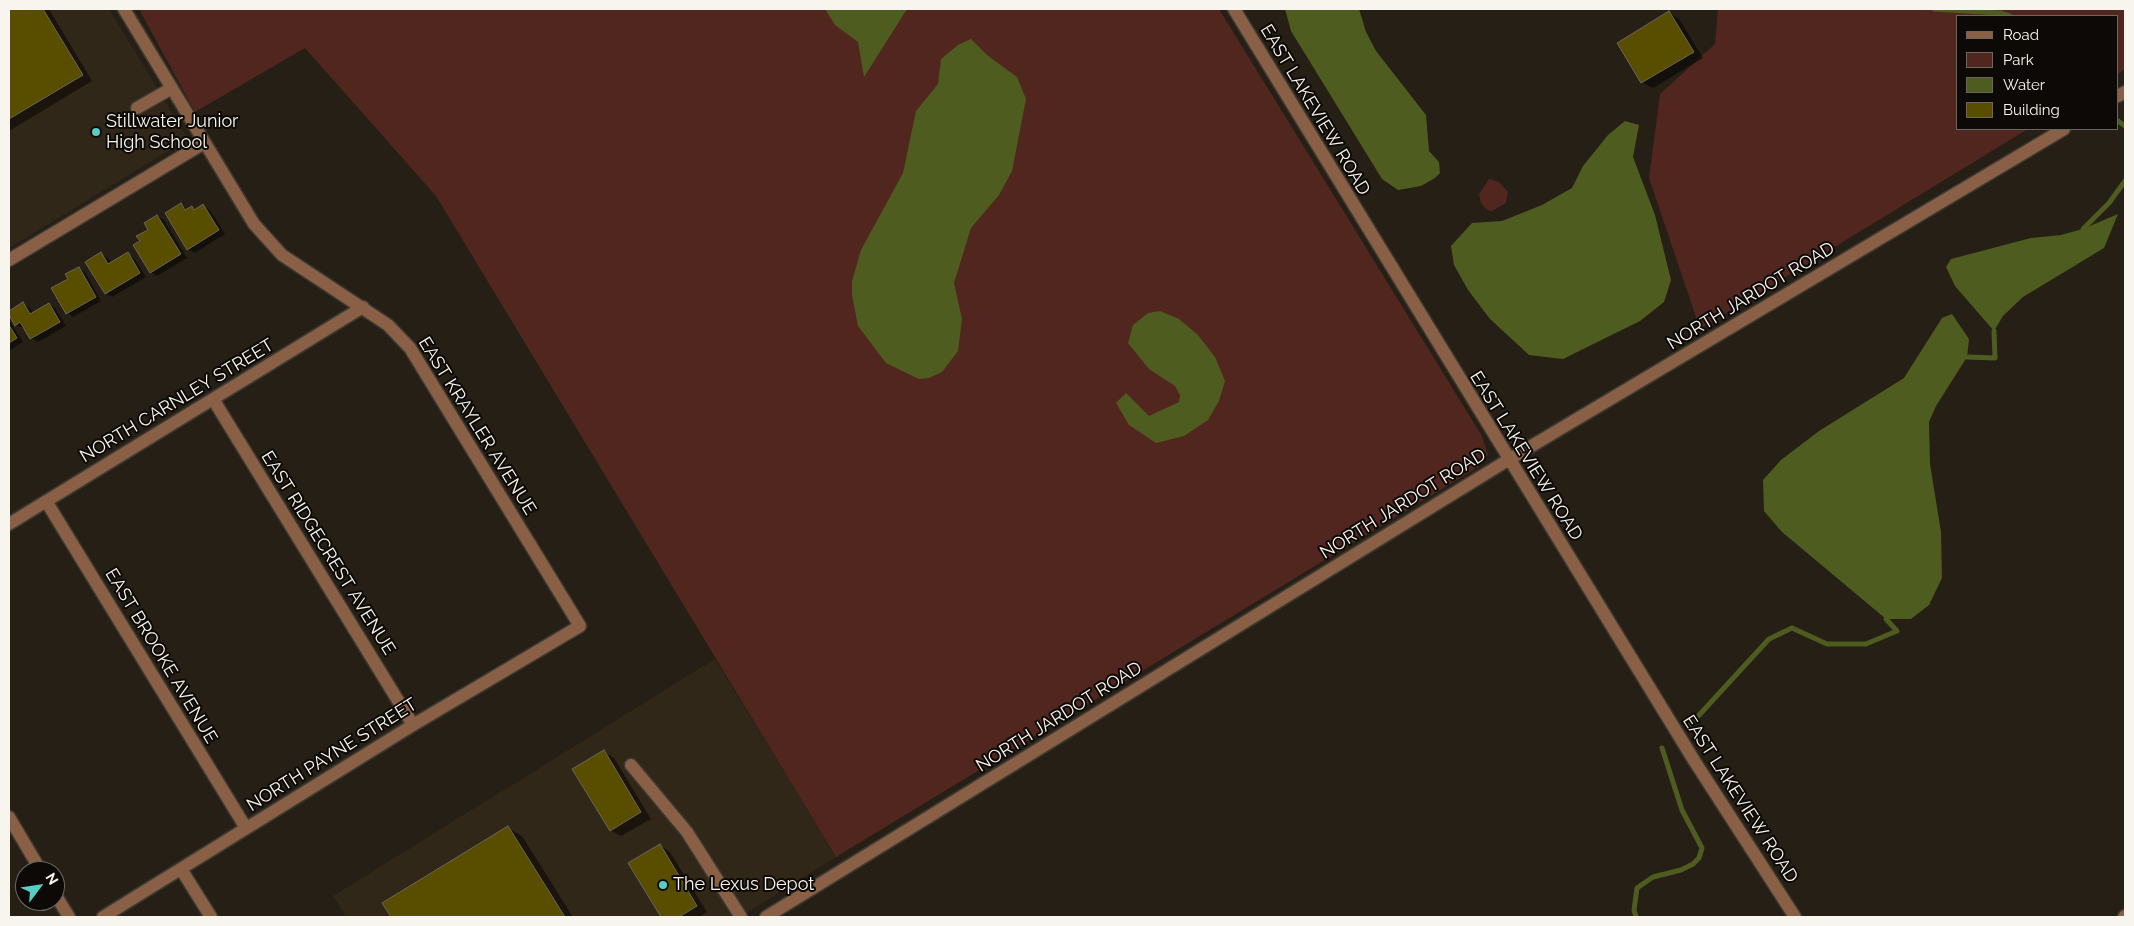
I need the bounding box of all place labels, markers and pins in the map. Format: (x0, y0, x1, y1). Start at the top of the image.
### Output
place label: Stillwater Junior High School (106, 111, 238, 154)
marker: Stillwater Junior High School (90, 126, 102, 138)
place label: The Lexus Depot (673, 874, 814, 896)
marker: The Lexus Depot (657, 879, 669, 891)

